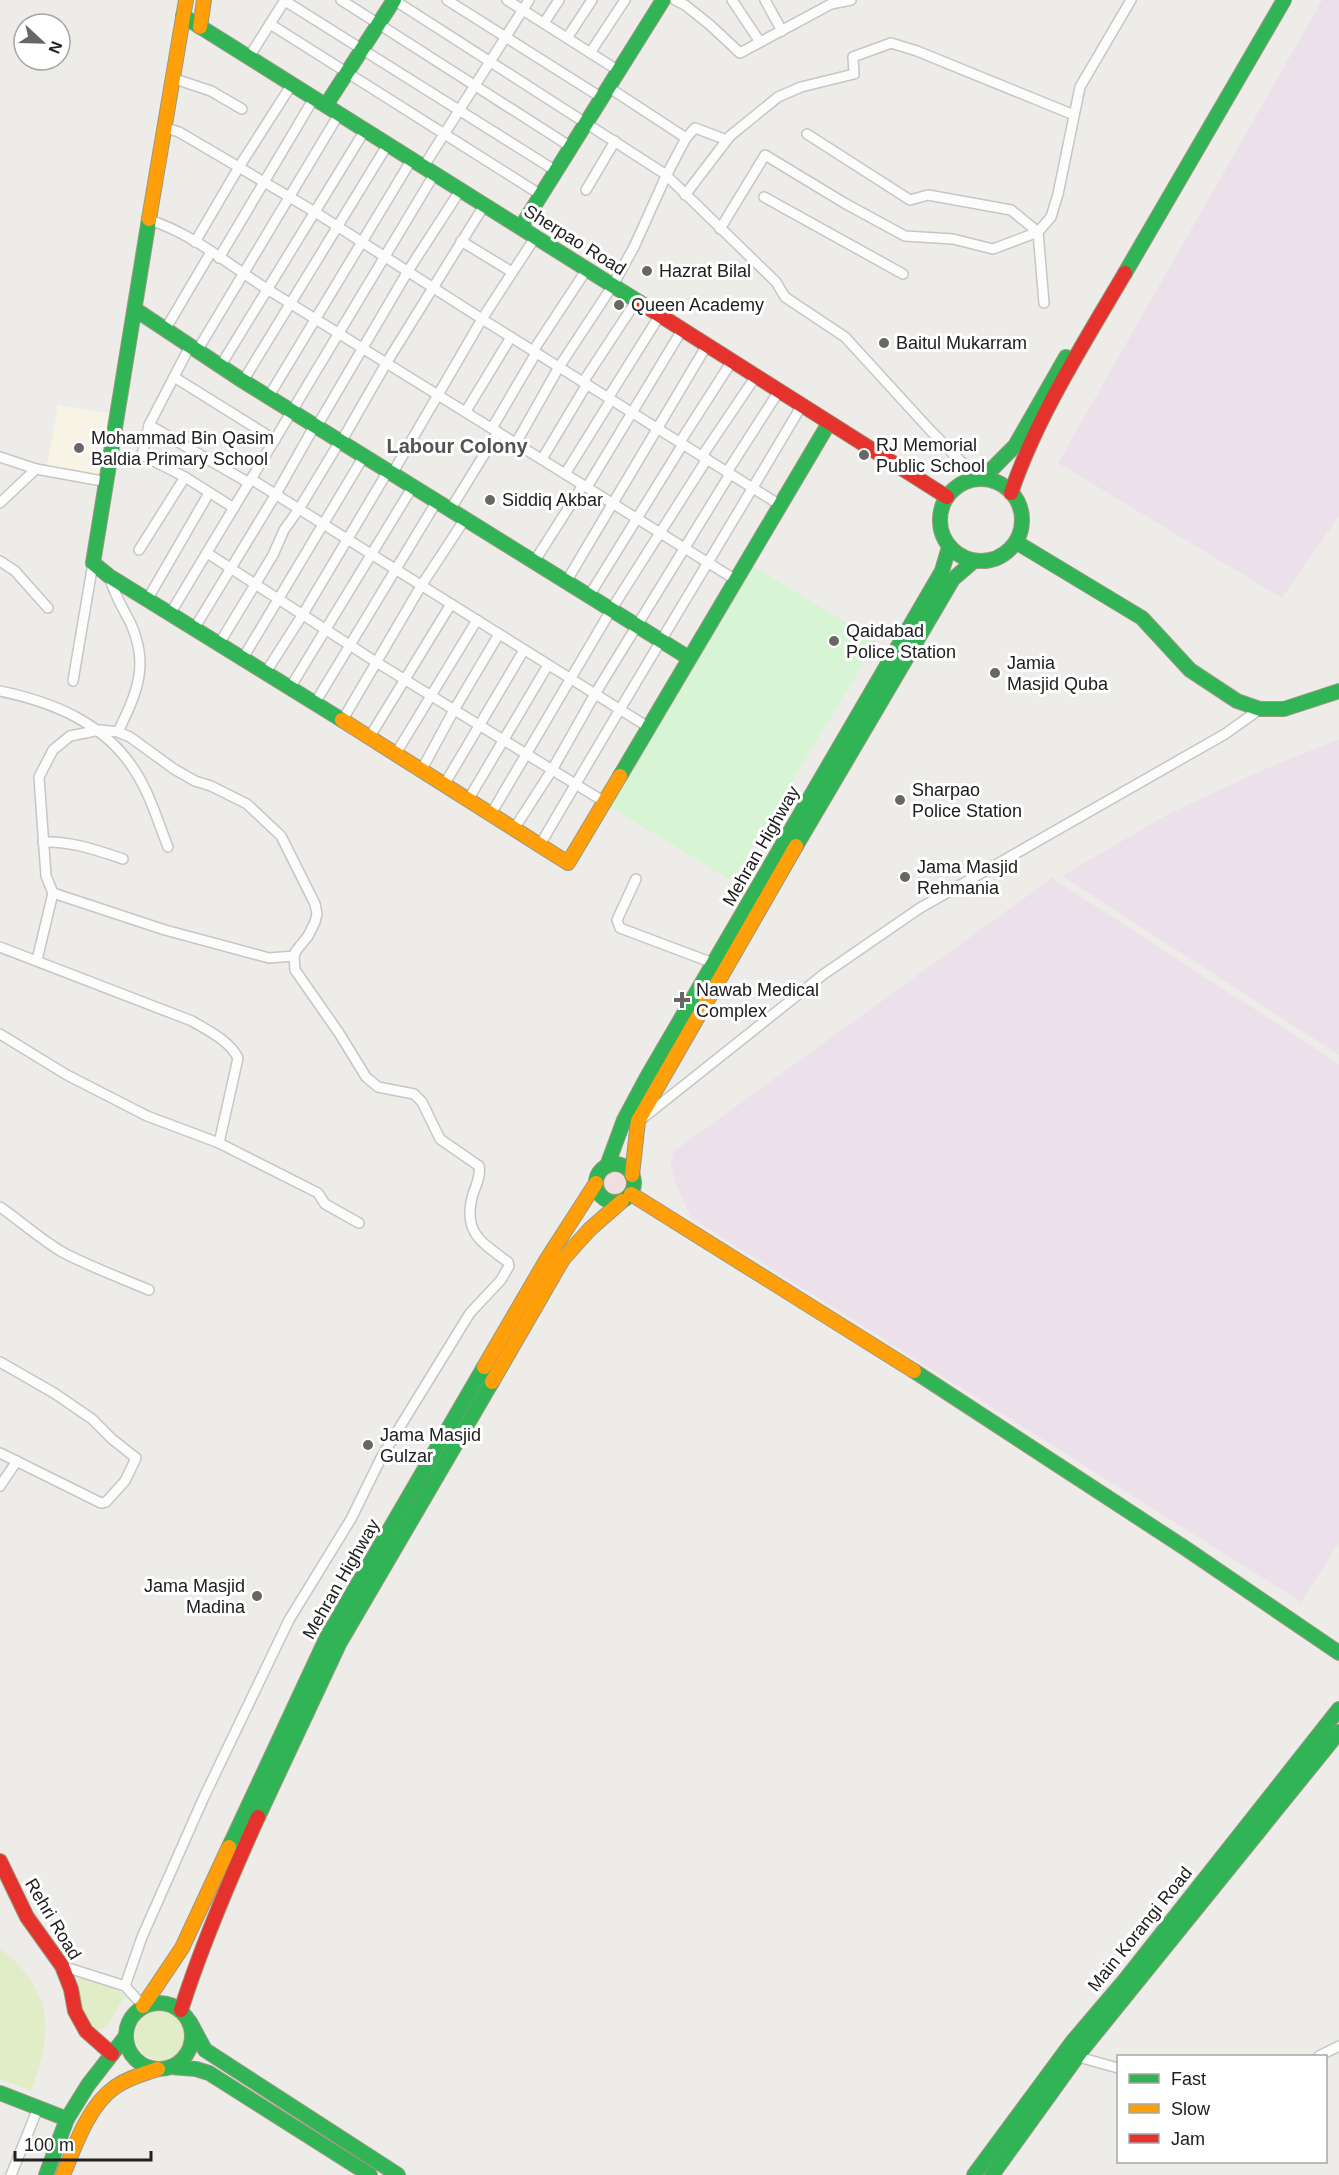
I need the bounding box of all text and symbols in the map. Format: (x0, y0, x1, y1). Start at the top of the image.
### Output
north arrow (12, 12, 72, 72)
text: N (45, 39, 65, 56)
street label: Sherpao Road (520, 201, 630, 279)
place label: Hazrat Bilal (659, 261, 751, 281)
marker: Hazrat Bilal (640, 264, 654, 278)
place label: Queen Academy (631, 295, 764, 315)
marker: Queen Academy (612, 298, 626, 312)
place label: Baitul Mukarram (896, 333, 1027, 353)
marker: Baitul Mukarram (877, 336, 891, 350)
place label: Mohammad Bin Qasim Baldia Primary School (91, 428, 274, 469)
district label: Labour Colony (386, 435, 528, 457)
place label: RJ Memorial Public School (876, 435, 985, 476)
marker: Mohammad Bin Qasim Baldia Primary School (72, 441, 86, 455)
marker: RJ Memorial Public School (857, 448, 871, 462)
place label: Siddiq Akbar (502, 490, 603, 510)
marker: Siddiq Akbar (483, 493, 497, 507)
place label: Qaidabad Police Station (846, 621, 956, 662)
marker: Qaidabad Police Station (827, 634, 841, 648)
place label: Jamia Masjid Quba (1007, 653, 1109, 694)
marker: Jamia Masjid Quba (988, 666, 1002, 680)
place label: Sharpao Police Station (912, 780, 1022, 821)
street label: Mehran Highway (719, 783, 803, 909)
marker: Sharpao Police Station (893, 793, 907, 807)
place label: Jama Masjid Rehmania (917, 857, 1018, 898)
marker: Jama Masjid Rehmania (898, 870, 912, 884)
place label: Nawab Medical Complex (696, 980, 819, 1021)
marker: Nawab Medical Complex (673, 991, 691, 1009)
place label: Jama Masjid Gulzar (380, 1425, 481, 1466)
marker: Jama Masjid Gulzar (361, 1438, 375, 1452)
street label: Mehran Highway (299, 1516, 383, 1642)
place label: Jama Masjid Madina (144, 1576, 246, 1617)
marker: Jama Masjid Madina (250, 1589, 264, 1603)
street label: Main Korangi Road (1084, 1863, 1196, 1995)
street label: Rehri Road (21, 1875, 85, 1963)
legend (1117, 2055, 1327, 2163)
text: Fast (1171, 2069, 1206, 2089)
text: Slow (1171, 2099, 1211, 2119)
scale bar (15, 2124, 152, 2162)
text: Jam (1171, 2129, 1205, 2149)
text: 100 m (24, 2135, 74, 2155)

